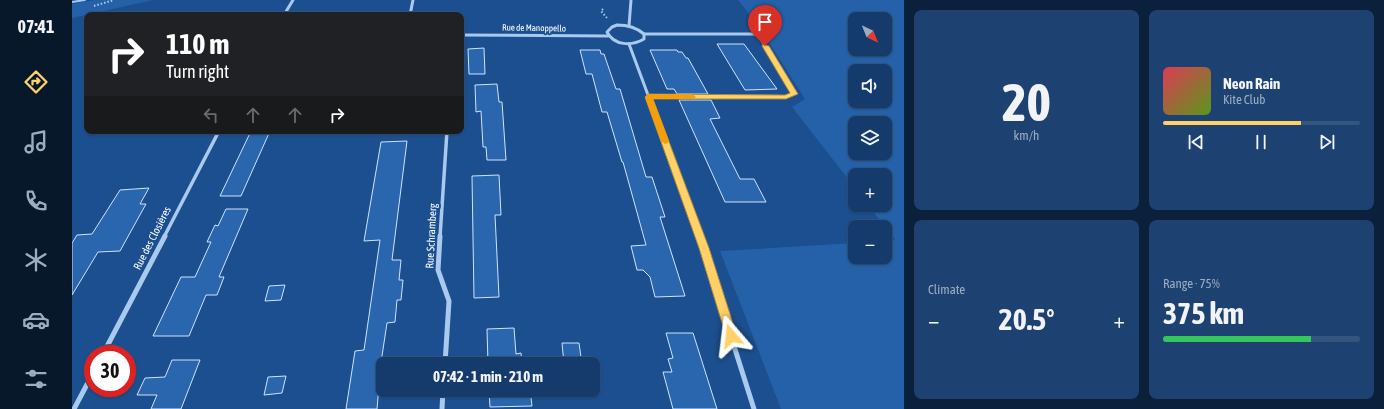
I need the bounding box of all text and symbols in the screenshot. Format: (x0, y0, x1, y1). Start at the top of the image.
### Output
pin (748, 5, 782, 46)
icon: arrive (754, 11, 776, 33)
north arrow (848, 12, 892, 56)
map controls (848, 12, 892, 264)
text: 07:41 (17, 16, 55, 37)
street label: Rue de Manoppello (502, 22, 566, 34)
icon: right (100, 28, 152, 80)
text: 110 m (166, 28, 229, 60)
text: Turn right (166, 61, 229, 82)
button: sound (848, 64, 892, 108)
icon: directions (22, 68, 50, 96)
text: 20 (1002, 72, 1051, 132)
text: Neon Rain (1223, 75, 1280, 92)
text: Kite Club (1223, 92, 1265, 107)
icon: left (200, 104, 222, 126)
icon: ahead (242, 104, 264, 126)
icon: ahead (284, 104, 306, 126)
icon: right (326, 104, 348, 126)
button: layers (848, 116, 892, 160)
icon: music (22, 128, 50, 156)
text: km/h (1014, 128, 1039, 143)
icon: previous (1185, 131, 1207, 153)
icon: pause (1250, 131, 1272, 153)
icon: next (1316, 131, 1338, 153)
button: + (848, 168, 892, 212)
icon: phone (22, 187, 50, 215)
street label: Rue Schramberg (423, 203, 439, 269)
street label: Rue des Closières (131, 204, 173, 272)
button: − (848, 220, 892, 264)
icon: climate (22, 246, 50, 274)
text: Range · 75% (1163, 276, 1220, 291)
text: Climate (928, 282, 965, 297)
text: 375 km (1163, 296, 1244, 330)
text: 20.5° (999, 302, 1054, 336)
icon: car (22, 306, 50, 334)
text: − (928, 307, 939, 333)
text: + (1114, 307, 1125, 333)
position arrow (710, 315, 752, 357)
speed limit sign: 30 (84, 345, 136, 397)
icon: filters (22, 365, 50, 393)
text: 07:42 · 1 min · 210 m (433, 368, 543, 385)

